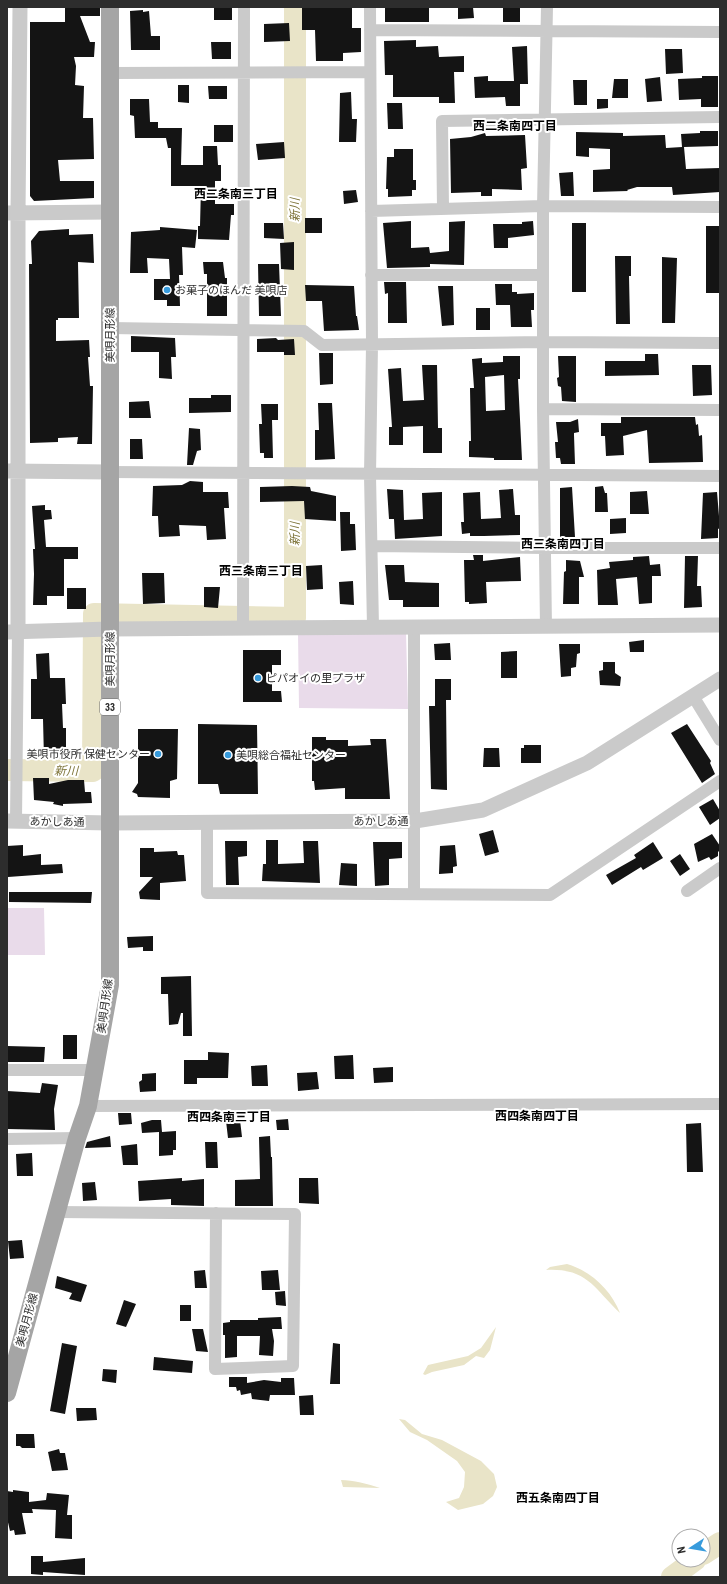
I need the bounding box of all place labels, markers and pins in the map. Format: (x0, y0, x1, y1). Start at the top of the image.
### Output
place label: お菓子のほんだ 美唄店 (175, 284, 288, 297)
marker: お菓子のほんだ 美唄店 (162, 285, 172, 295)
place label: ピパオイの里プラザ (266, 672, 365, 685)
marker: ピパオイの里プラザ (253, 673, 263, 683)
place label: 美唄市役所 保健センター (26, 748, 150, 761)
marker: 美唄市役所 保健センター (153, 749, 163, 759)
place label: 美唄総合福祉センター (236, 749, 346, 762)
marker: 美唄総合福祉センター (223, 750, 233, 760)

